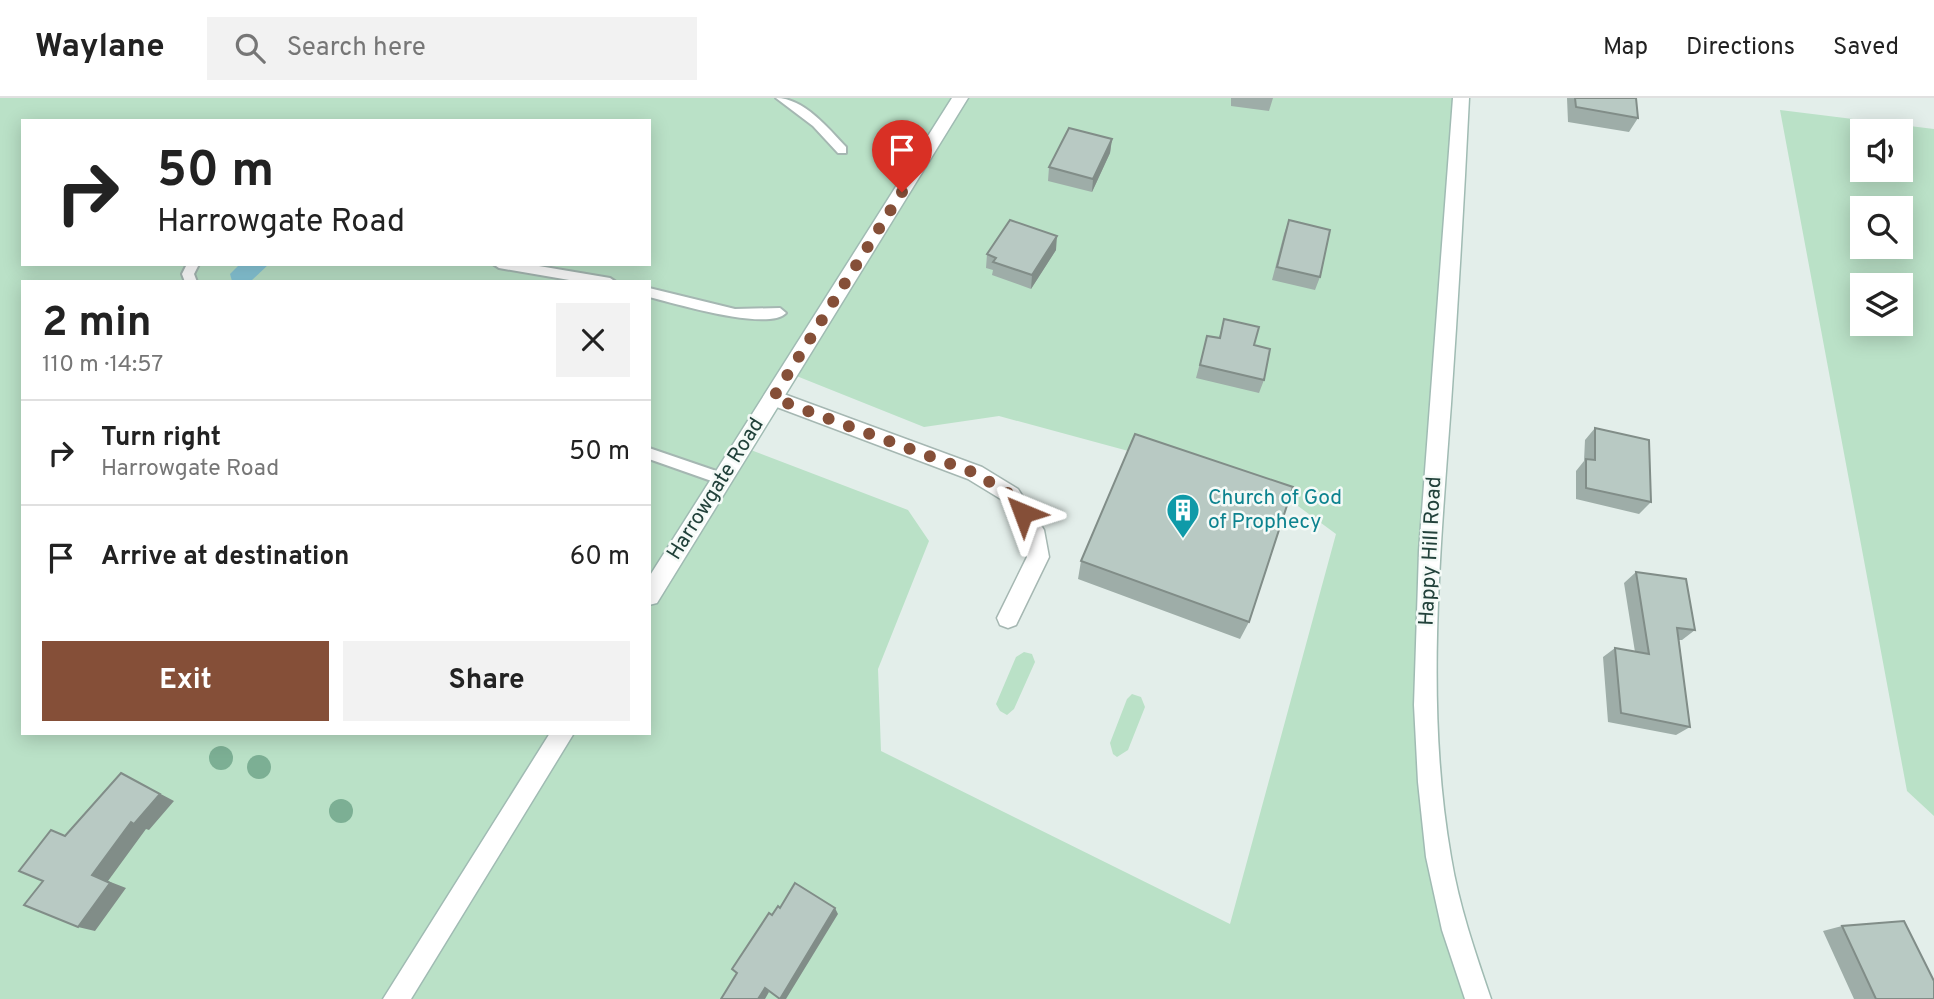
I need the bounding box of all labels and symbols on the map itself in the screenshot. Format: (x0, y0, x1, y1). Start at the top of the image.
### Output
pin (872, 120, 932, 192)
street label: Harrowgate Road (661, 413, 771, 565)
position arrow (986, 476, 1060, 550)
street label: Happy Hill Road (1414, 476, 1448, 626)
place label: Church of God of Prophecy (1208, 485, 1342, 536)
building icon: Church of God of Prophecy (1164, 491, 1202, 540)

